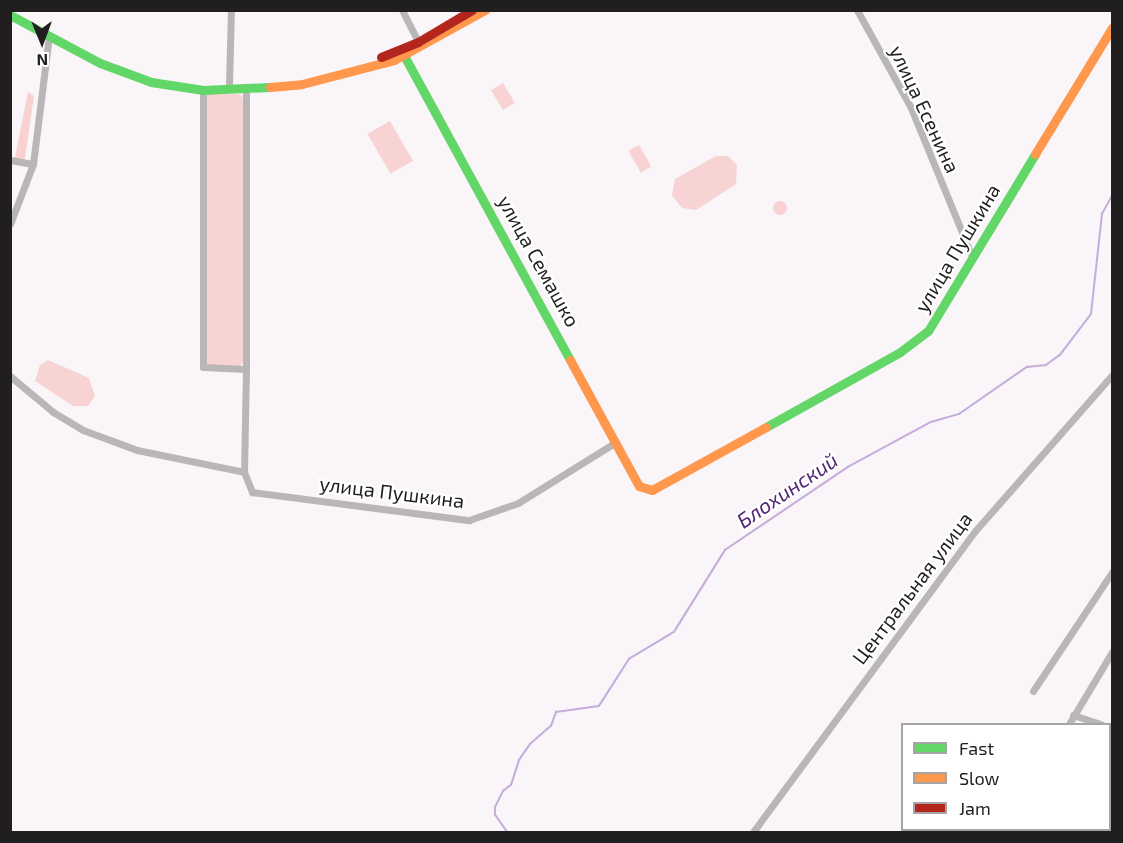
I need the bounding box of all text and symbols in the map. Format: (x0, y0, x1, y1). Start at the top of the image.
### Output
north arrow (12, 12, 72, 72)
street label: улица Есенина (885, 41, 965, 177)
text: N (36, 51, 48, 70)
street label: улица Пушкина (909, 179, 1005, 317)
street label: улица Семашко (493, 191, 585, 331)
water label: Блохинский (732, 447, 842, 533)
street label: улица Пушкина (318, 471, 466, 513)
street label: Центральная улица (847, 507, 977, 669)
legend (901, 723, 1111, 831)
text: Fast (959, 737, 994, 759)
text: Slow (959, 767, 999, 789)
text: Jam (959, 797, 991, 819)

